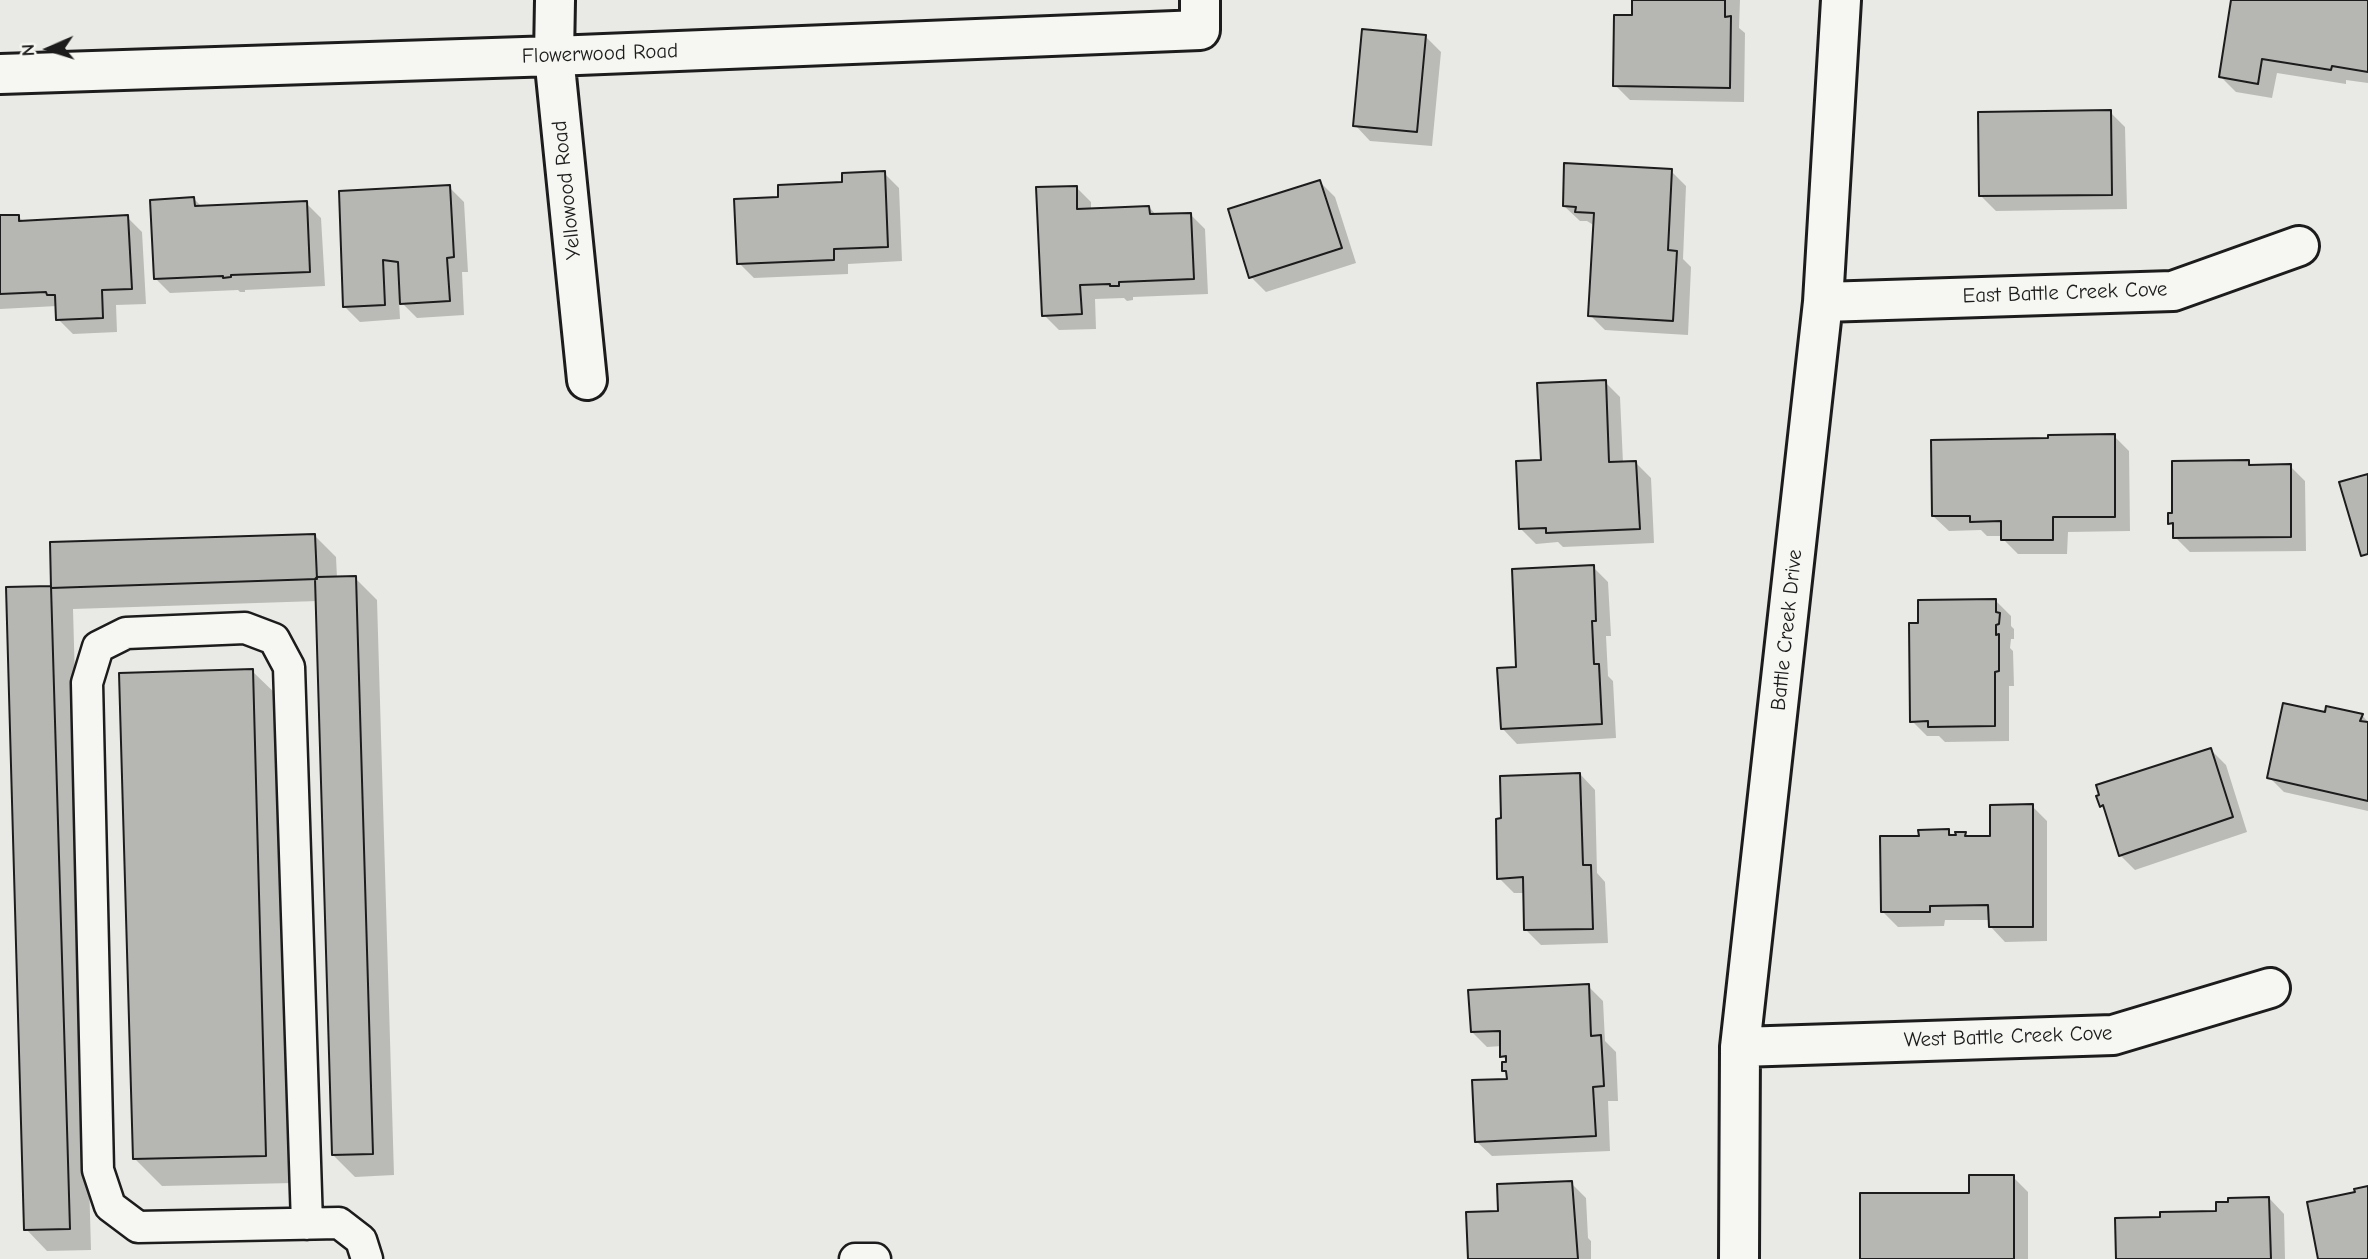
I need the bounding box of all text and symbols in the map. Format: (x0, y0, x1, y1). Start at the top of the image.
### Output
north arrow (14, 14, 84, 84)
street label: Flowerwood Road (521, 39, 679, 69)
text: N (17, 43, 39, 57)
street label: Yellowood Road (547, 119, 587, 261)
street label: East Battle Creek Cove (1962, 277, 2168, 309)
street label: Battle Creek Drive (1766, 548, 1808, 712)
street label: West Battle Creek Cove (1903, 1021, 2113, 1053)

